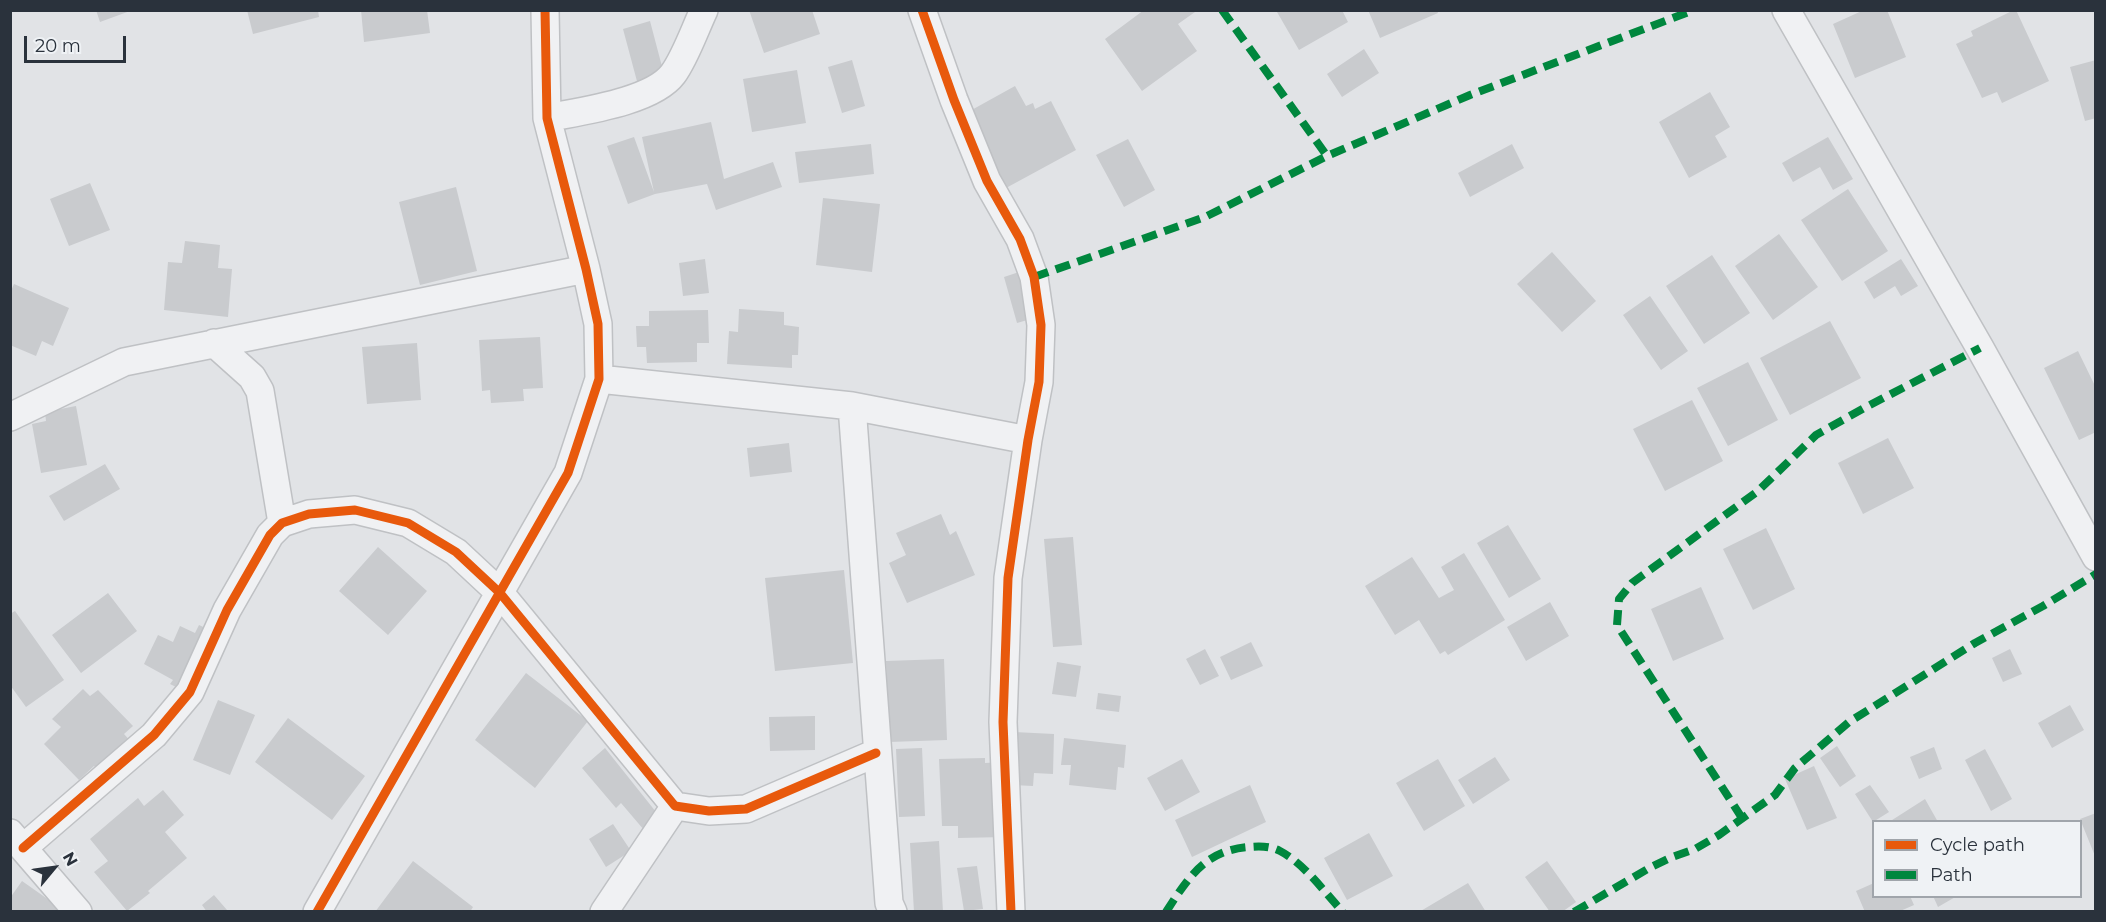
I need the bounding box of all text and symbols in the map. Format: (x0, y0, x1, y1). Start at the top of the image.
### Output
scale bar (27, 24, 129, 62)
text: 20 m (35, 35, 81, 57)
legend (1872, 820, 2082, 898)
text: Cycle path (1930, 834, 2025, 856)
north arrow (24, 838, 84, 898)
text: N (59, 849, 82, 869)
text: Path (1930, 864, 1973, 886)

